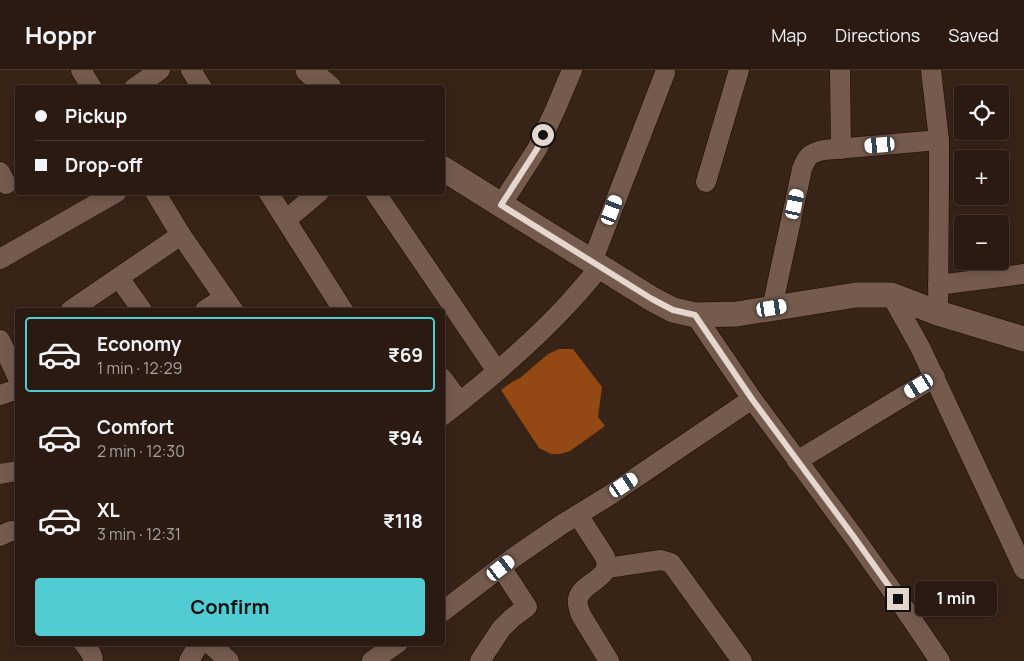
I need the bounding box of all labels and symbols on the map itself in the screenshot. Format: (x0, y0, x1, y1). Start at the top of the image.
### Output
route start (532, 124, 554, 146)
car (864, 136, 895, 154)
car (784, 188, 805, 220)
car (599, 193, 624, 227)
car (756, 298, 787, 318)
car (902, 372, 935, 400)
car (607, 470, 640, 500)
car (484, 553, 517, 583)
callout: 1 min (916, 582, 998, 616)
route end (887, 588, 909, 610)

